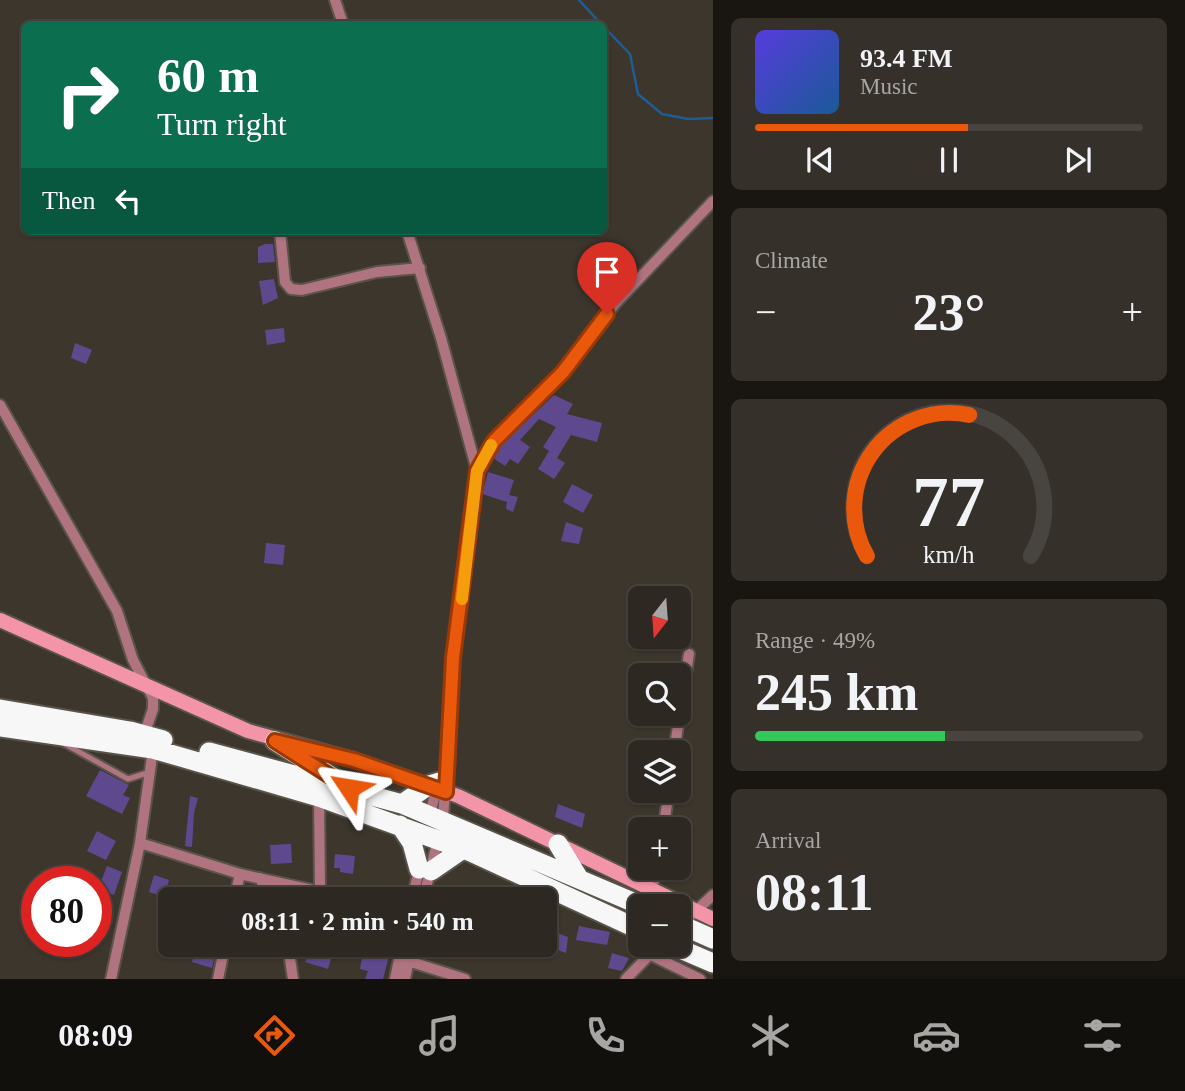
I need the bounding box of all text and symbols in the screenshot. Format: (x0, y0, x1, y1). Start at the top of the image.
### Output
text: 93.4 FM (860, 44, 952, 73)
text: 60 m (157, 48, 259, 103)
icon: right (42, 49, 133, 140)
text: Music (860, 74, 918, 99)
text: Turn right (157, 106, 287, 142)
icon: previous (801, 141, 839, 179)
icon: pause (930, 141, 968, 179)
icon: next (1059, 141, 1097, 179)
icon: left (109, 182, 147, 220)
text: Then (42, 186, 95, 215)
pin (577, 242, 637, 314)
text: Climate (755, 248, 828, 273)
icon: arrive (588, 253, 626, 291)
text: 23° (913, 284, 985, 341)
text: − (755, 291, 776, 333)
text: + (1122, 291, 1143, 333)
text: 77 (913, 461, 985, 542)
text: km/h (923, 540, 975, 567)
north arrow (628, 586, 691, 649)
map controls (628, 586, 691, 957)
text: Range · 49% (755, 628, 875, 653)
button: search (628, 663, 691, 726)
text: 245 km (755, 664, 918, 721)
button: layers (628, 740, 691, 803)
position arrow (312, 751, 386, 825)
button: + (628, 817, 691, 880)
text: Arrival (755, 828, 821, 853)
text: 08:11 (755, 864, 873, 921)
speed limit sign: 80 (21, 866, 112, 957)
button: − (628, 894, 691, 957)
text: 08:11 · 2 min · 540 m (241, 907, 474, 936)
icon: directions (250, 1011, 299, 1060)
icon: music (415, 1011, 464, 1060)
icon: phone (581, 1011, 630, 1060)
icon: climate (746, 1011, 795, 1060)
icon: car (912, 1011, 961, 1060)
icon: filters (1078, 1011, 1127, 1060)
text: 08:09 (58, 1017, 133, 1053)

